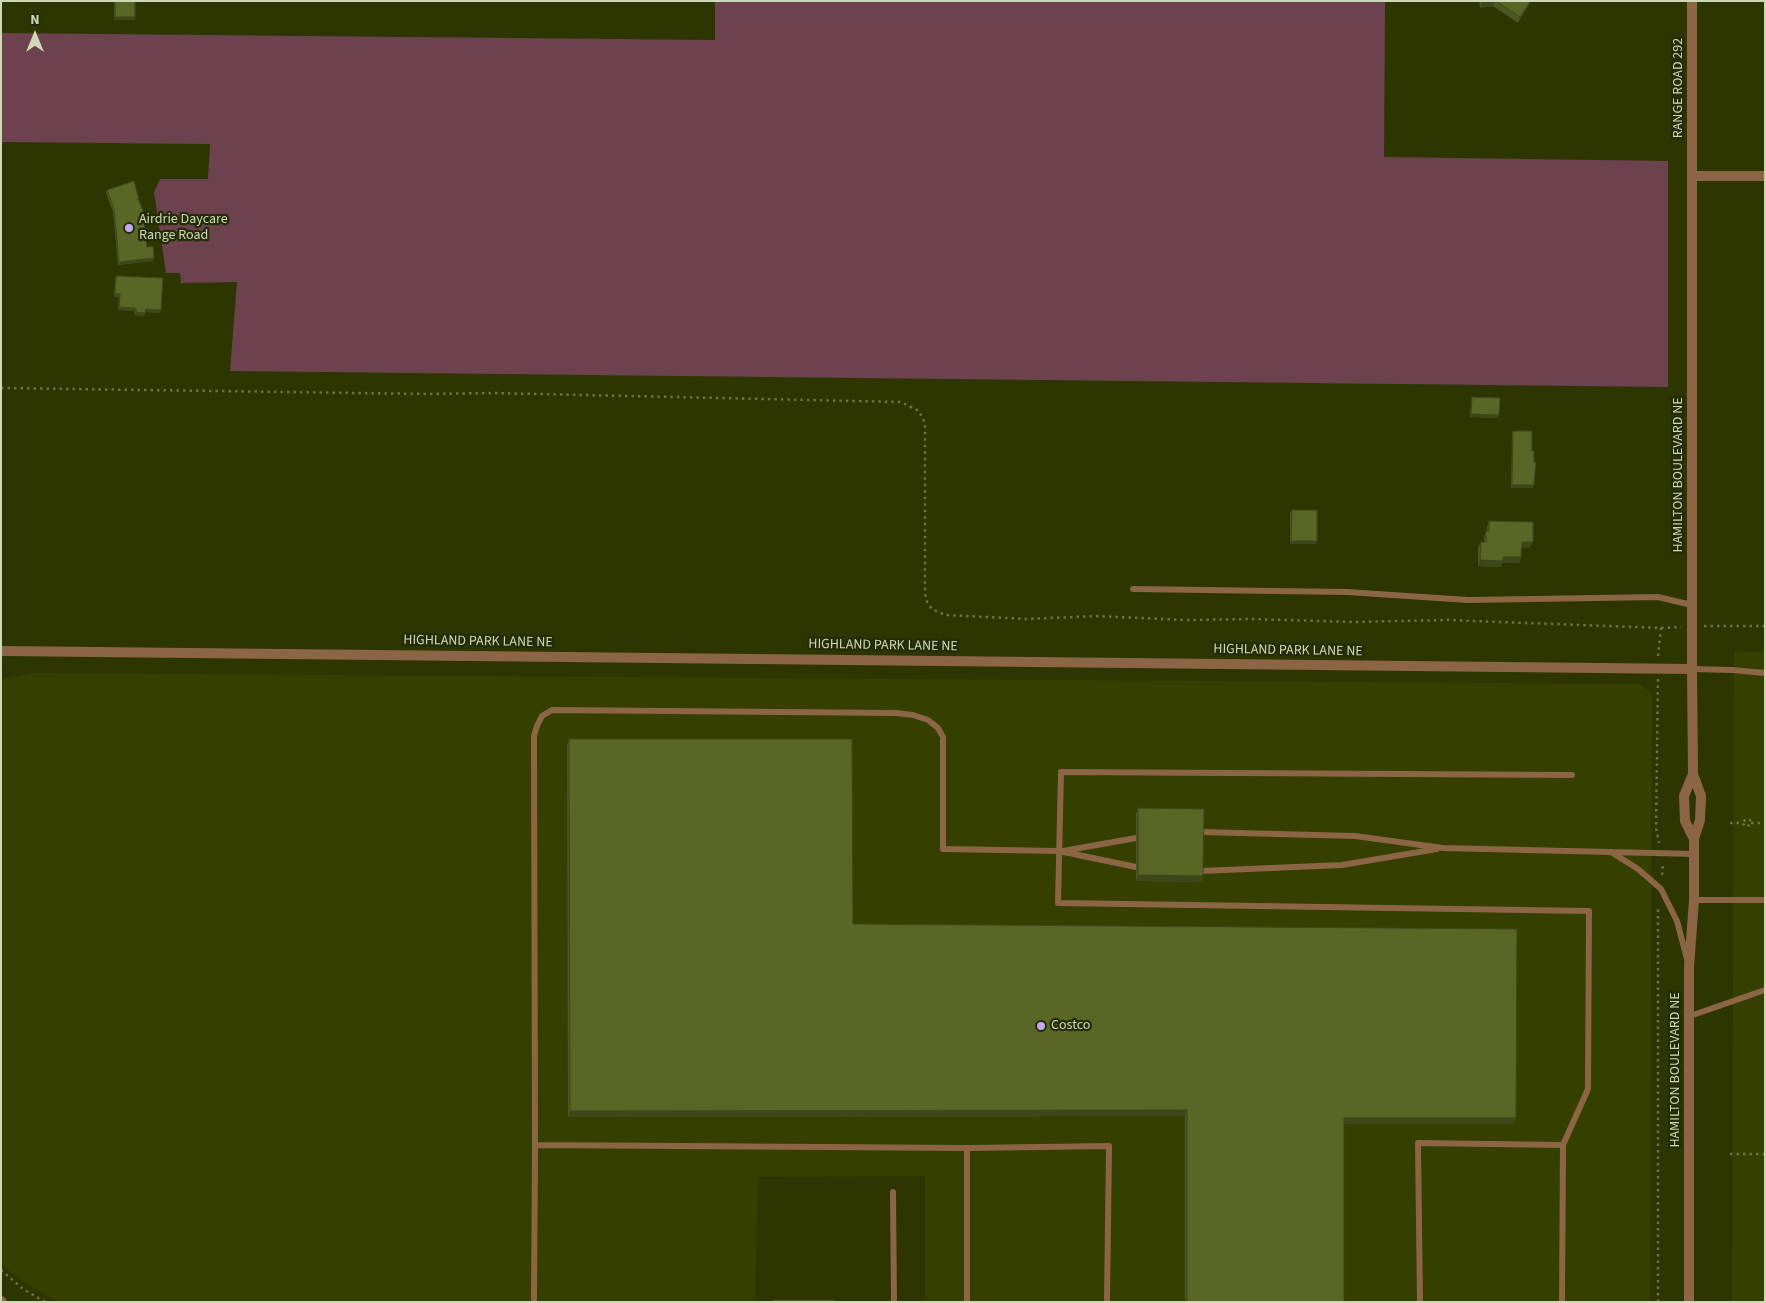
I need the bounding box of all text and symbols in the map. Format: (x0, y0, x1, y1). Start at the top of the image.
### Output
north arrow (10, 10, 60, 60)
text: N (30, 10, 40, 30)
street label: RANGE ROAD 292 (1671, 38, 1687, 138)
place label: Airdrie Daycare Range Road (139, 212, 228, 244)
marker: Airdrie Daycare Range Road (123, 222, 135, 234)
street label: HAMILTON BOULEVARD NE (1671, 397, 1687, 553)
street label: HIGHLAND PARK LANE NE (403, 632, 553, 652)
street label: HIGHLAND PARK LANE NE (808, 636, 958, 656)
street label: HIGHLAND PARK LANE NE (1213, 641, 1363, 661)
street label: HAMILTON BOULEVARD NE (1668, 992, 1684, 1148)
place label: Costco (1051, 1018, 1090, 1034)
marker: Costco (1035, 1020, 1047, 1032)

